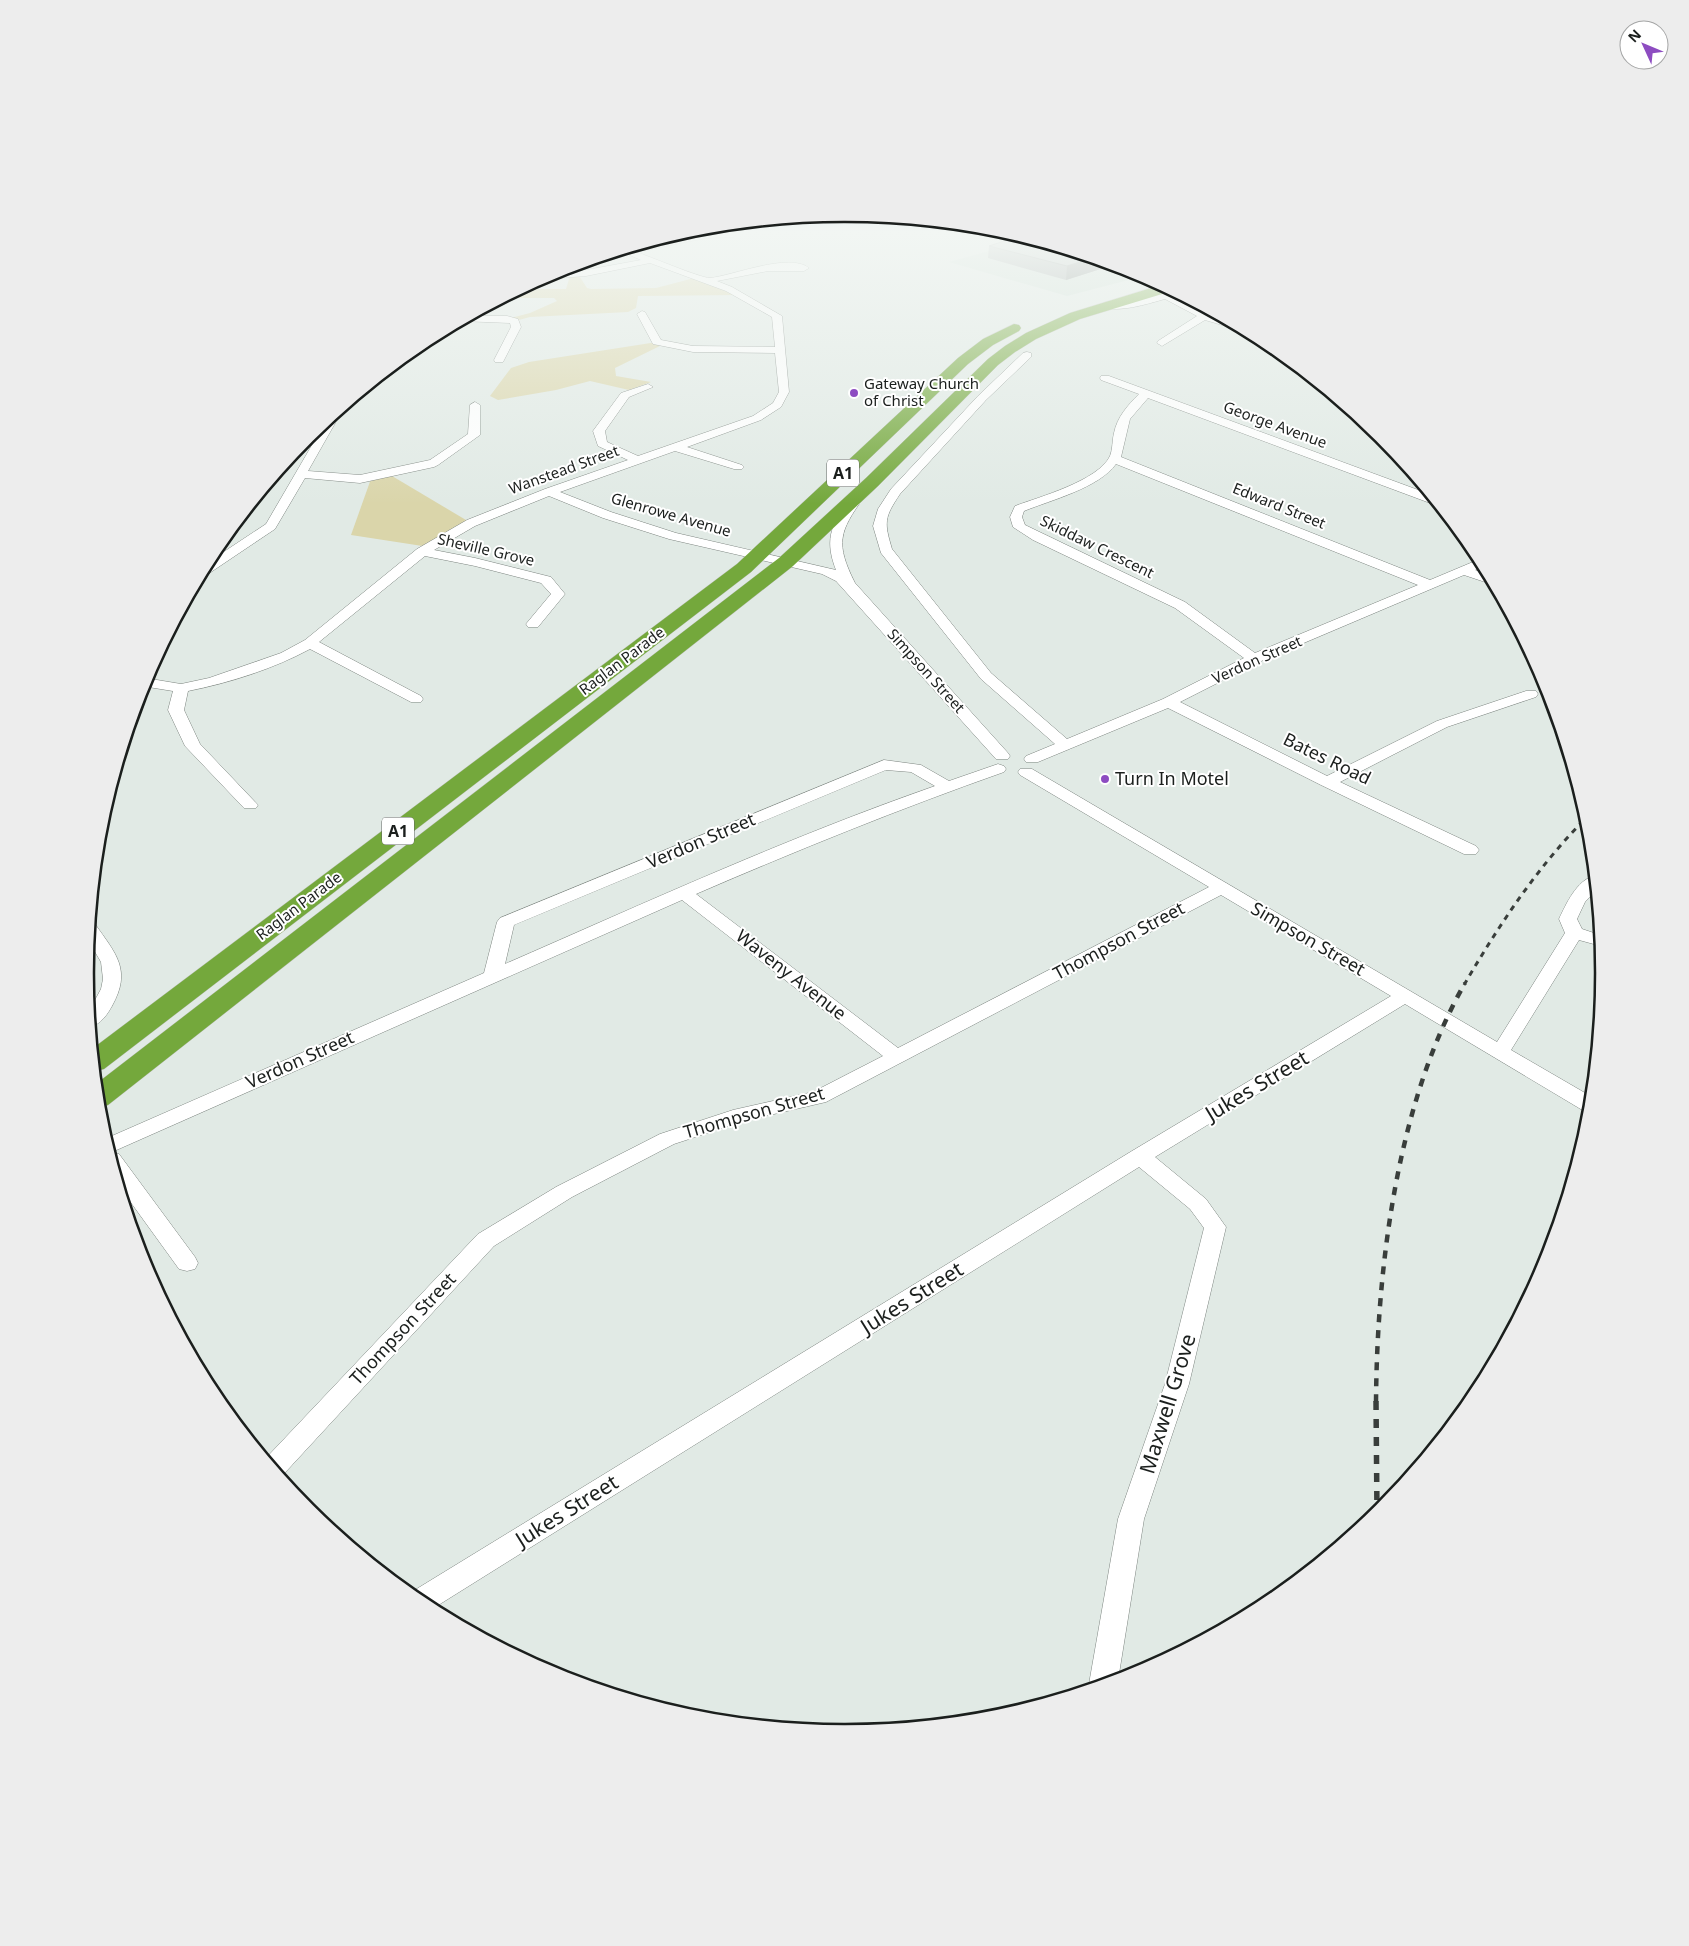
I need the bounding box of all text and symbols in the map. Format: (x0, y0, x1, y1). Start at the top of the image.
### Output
north arrow (1619, 20, 1669, 70)
text: N (1623, 25, 1645, 46)
place label: Gateway Church of Christ (864, 373, 979, 410)
marker: Gateway Church of Christ (848, 387, 860, 399)
street label: George Avenue (1221, 396, 1330, 452)
street label: Wanstead Street (506, 440, 622, 498)
road number: A1 (827, 459, 859, 486)
street label: Edward Street (1230, 477, 1329, 533)
street label: Glenrowe Avenue (609, 487, 734, 541)
street label: Skiddaw Crescent (1037, 510, 1158, 583)
street label: Sheville Grove (436, 528, 537, 570)
street label: Raglan Parade (575, 622, 668, 699)
street label: Simpson Street (884, 624, 970, 717)
street label: Verdon Street (1208, 630, 1305, 688)
street label: Bates Road (1279, 726, 1375, 790)
place label: Turn In Motel (1115, 766, 1229, 790)
marker: Turn In Motel (1099, 773, 1111, 785)
street label: Verdon Street (643, 806, 759, 874)
road number: A1 (382, 818, 414, 844)
street label: Raglan Parade (252, 867, 345, 944)
street label: Thompson Street (1049, 895, 1189, 985)
street label: Simpson Street (1247, 896, 1370, 981)
street label: Waveny Avenue (731, 924, 852, 1025)
street label: Verdon Street (242, 1024, 358, 1094)
street label: Jukes Street (1198, 1043, 1314, 1128)
street label: Thompson Street (680, 1080, 827, 1144)
street label: Jukes Street (853, 1254, 968, 1341)
street label: Thompson Street (344, 1267, 461, 1390)
street label: Maxwell Grove (1132, 1330, 1202, 1477)
street label: Jukes Street (508, 1467, 623, 1554)

